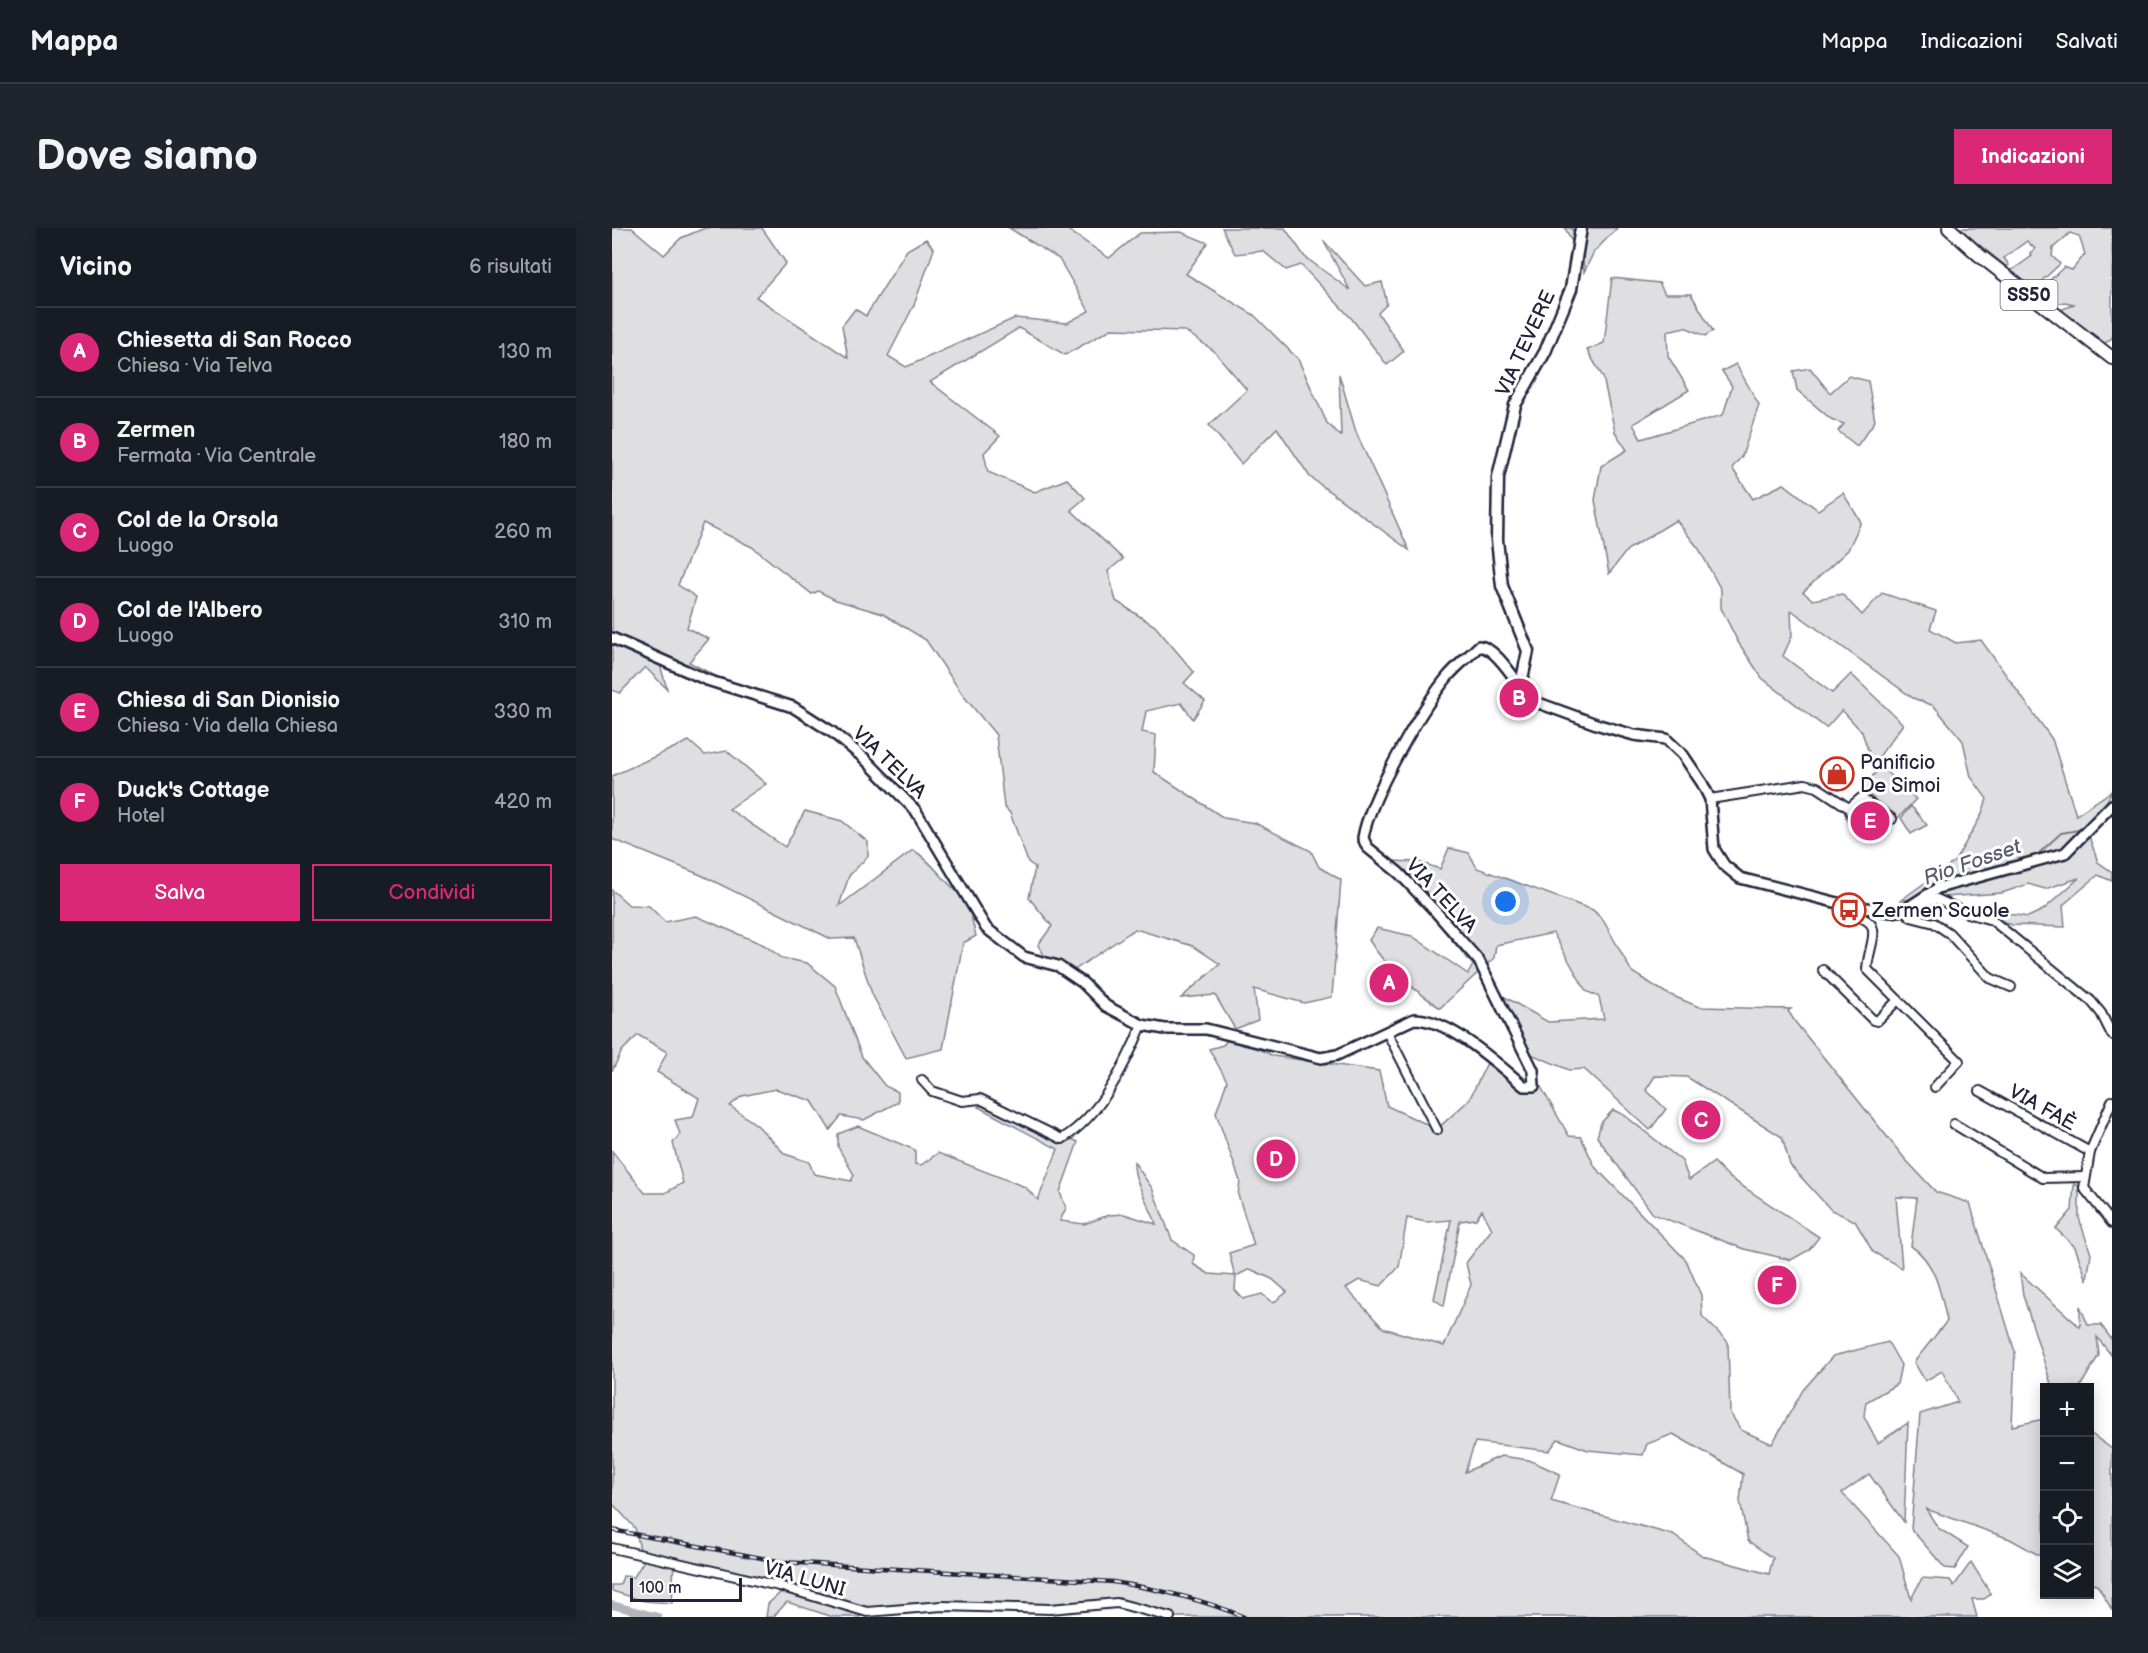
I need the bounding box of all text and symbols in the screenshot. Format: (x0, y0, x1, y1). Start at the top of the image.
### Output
text: Mappa (30, 25, 118, 58)
text: Mappa (1821, 29, 1888, 54)
text: Indicazioni (1921, 29, 2023, 54)
text: Salvati (2056, 29, 2118, 54)
button: Indicazioni (1954, 129, 2112, 184)
text: Dove siamo (36, 131, 258, 182)
text: Vicino (60, 252, 132, 283)
text: 6 risultati (469, 255, 552, 279)
road number: SS50 (2000, 280, 2058, 310)
street label: VIA TEVERE (1491, 287, 1561, 400)
text: Chiesetta di San Rocco (117, 327, 352, 354)
text: A (73, 340, 86, 364)
text: 130 m (498, 340, 552, 364)
text: Chiesa · Via Telva (117, 354, 273, 378)
text: Zermen (117, 417, 195, 444)
text: B (72, 430, 87, 454)
text: 180 m (499, 430, 552, 454)
text: Fermata · Via Centrale (117, 444, 316, 468)
text: Col de la Orsola (117, 507, 279, 534)
text: C (72, 520, 87, 544)
text: 260 m (494, 520, 552, 544)
text: Luogo (117, 534, 174, 558)
text: Col de l'Albero (117, 597, 262, 624)
text: D (73, 610, 86, 634)
text: 310 m (498, 610, 552, 634)
text: Luogo (117, 624, 174, 648)
pin: B (1500, 676, 1538, 720)
text: Chiesa di San Dionisio (117, 687, 340, 714)
text: E (73, 700, 86, 724)
text: 330 m (494, 700, 552, 724)
text: Chiesa · Via della Chiesa (117, 714, 338, 738)
street label: VIA TELVA (847, 722, 932, 804)
place label: Panificio De Simoi (1860, 751, 1941, 798)
shop icon: Panificio De Simoi (1819, 756, 1855, 792)
text: Duck's Cottage (117, 777, 269, 804)
text: F (73, 790, 86, 814)
text: 420 m (494, 790, 552, 814)
pin: E (1850, 798, 1890, 844)
text: Hotel (117, 804, 165, 828)
water label: Rio Fosset (1920, 834, 2025, 891)
street label: VIA TELVA (1401, 853, 1482, 939)
button: Salva (60, 864, 300, 921)
button: Condividi (312, 864, 552, 921)
your location (1491, 887, 1520, 916)
bus stop icon: Zermen Scuole (1831, 892, 1867, 928)
place label: Zermen Scuole (1871, 899, 2010, 923)
pin: A (1370, 960, 1408, 1005)
street label: VIA FAÈ (2005, 1079, 2081, 1136)
pin: C (1682, 1098, 1720, 1142)
pin: D (1256, 1136, 1296, 1182)
pin: F (1758, 1262, 1796, 1308)
map controls (2040, 1383, 2094, 1599)
button: + (2040, 1383, 2094, 1437)
button: − (2040, 1437, 2094, 1491)
button: locate (2040, 1491, 2094, 1545)
button: layers (2040, 1545, 2094, 1599)
street label: VIA LUNI (761, 1556, 848, 1602)
scale bar (630, 1575, 742, 1602)
text: 100 m (639, 1579, 682, 1598)

